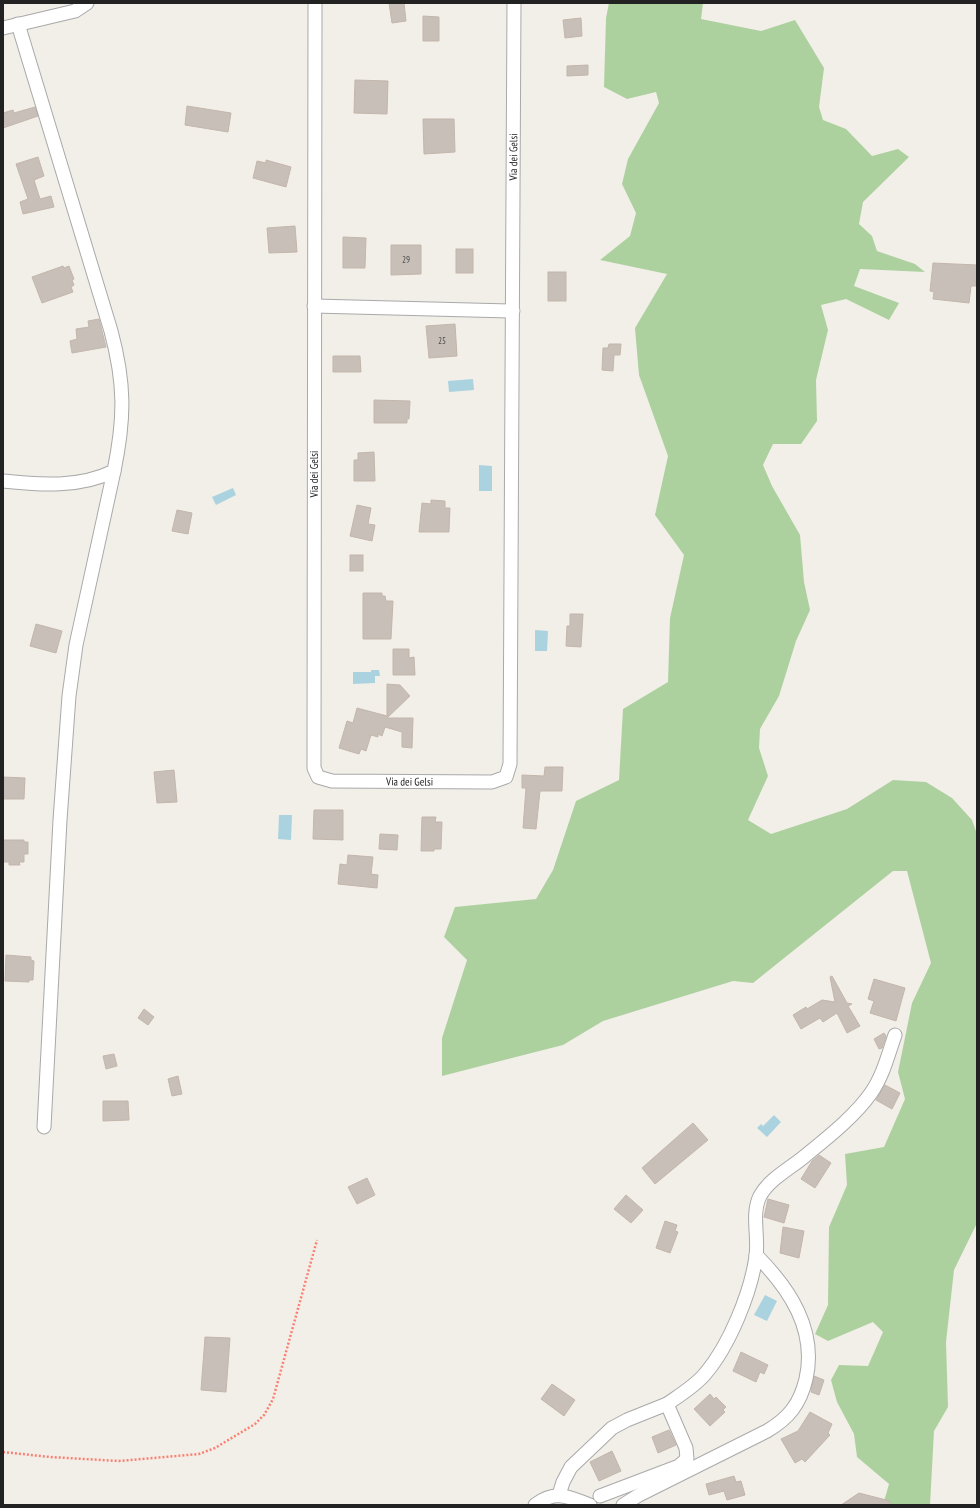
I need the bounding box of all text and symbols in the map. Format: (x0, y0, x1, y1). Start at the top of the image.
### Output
street label: Via dei Gelsi (506, 133, 520, 181)
house number: 29 (402, 254, 410, 265)
house number: 25 (438, 335, 446, 346)
street label: Via dei Gelsi (307, 451, 321, 498)
street label: Via dei Gelsi (385, 774, 433, 789)

